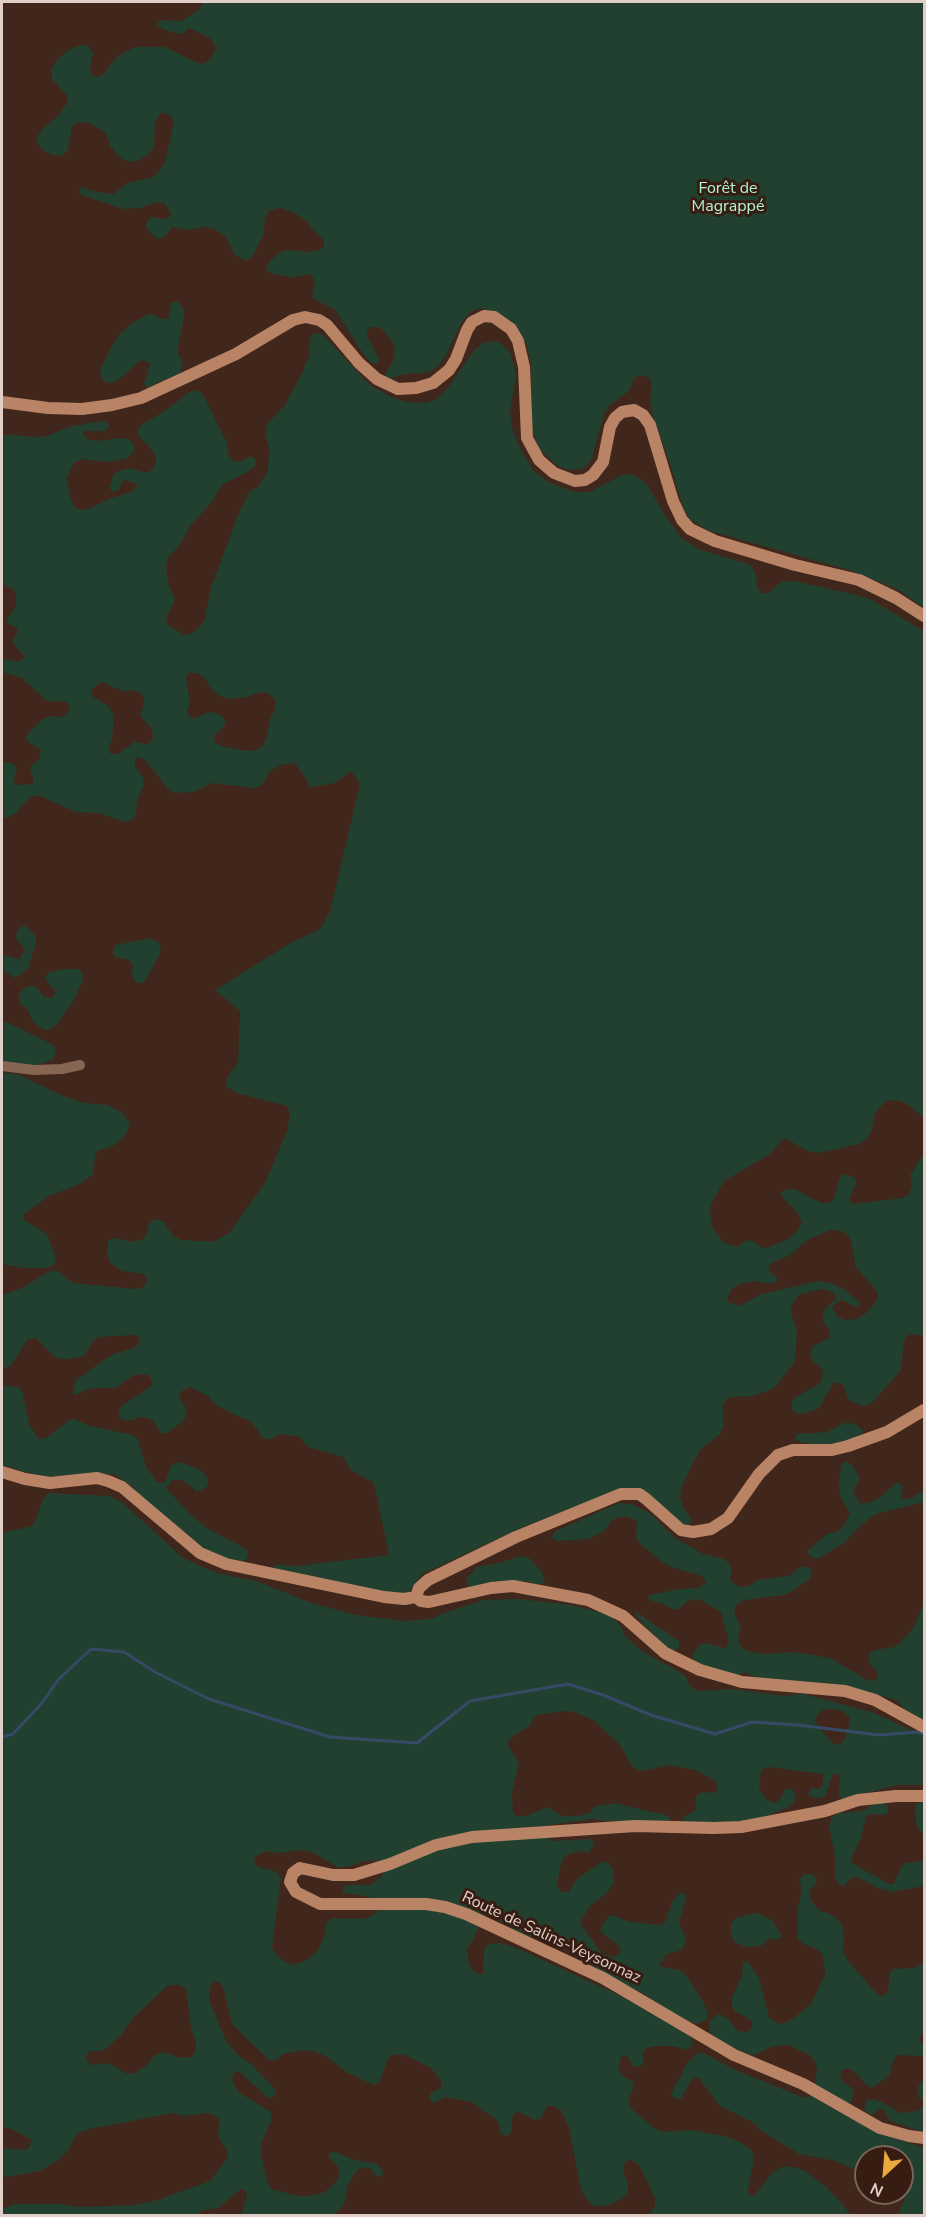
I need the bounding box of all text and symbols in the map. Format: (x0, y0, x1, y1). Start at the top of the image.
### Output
park label: Forêt de Magrappé (692, 179, 764, 217)
street label: Route de Salins-Veysonnaz (458, 1888, 644, 1988)
north arrow (854, 2145, 914, 2205)
text: N (867, 2177, 887, 2202)

